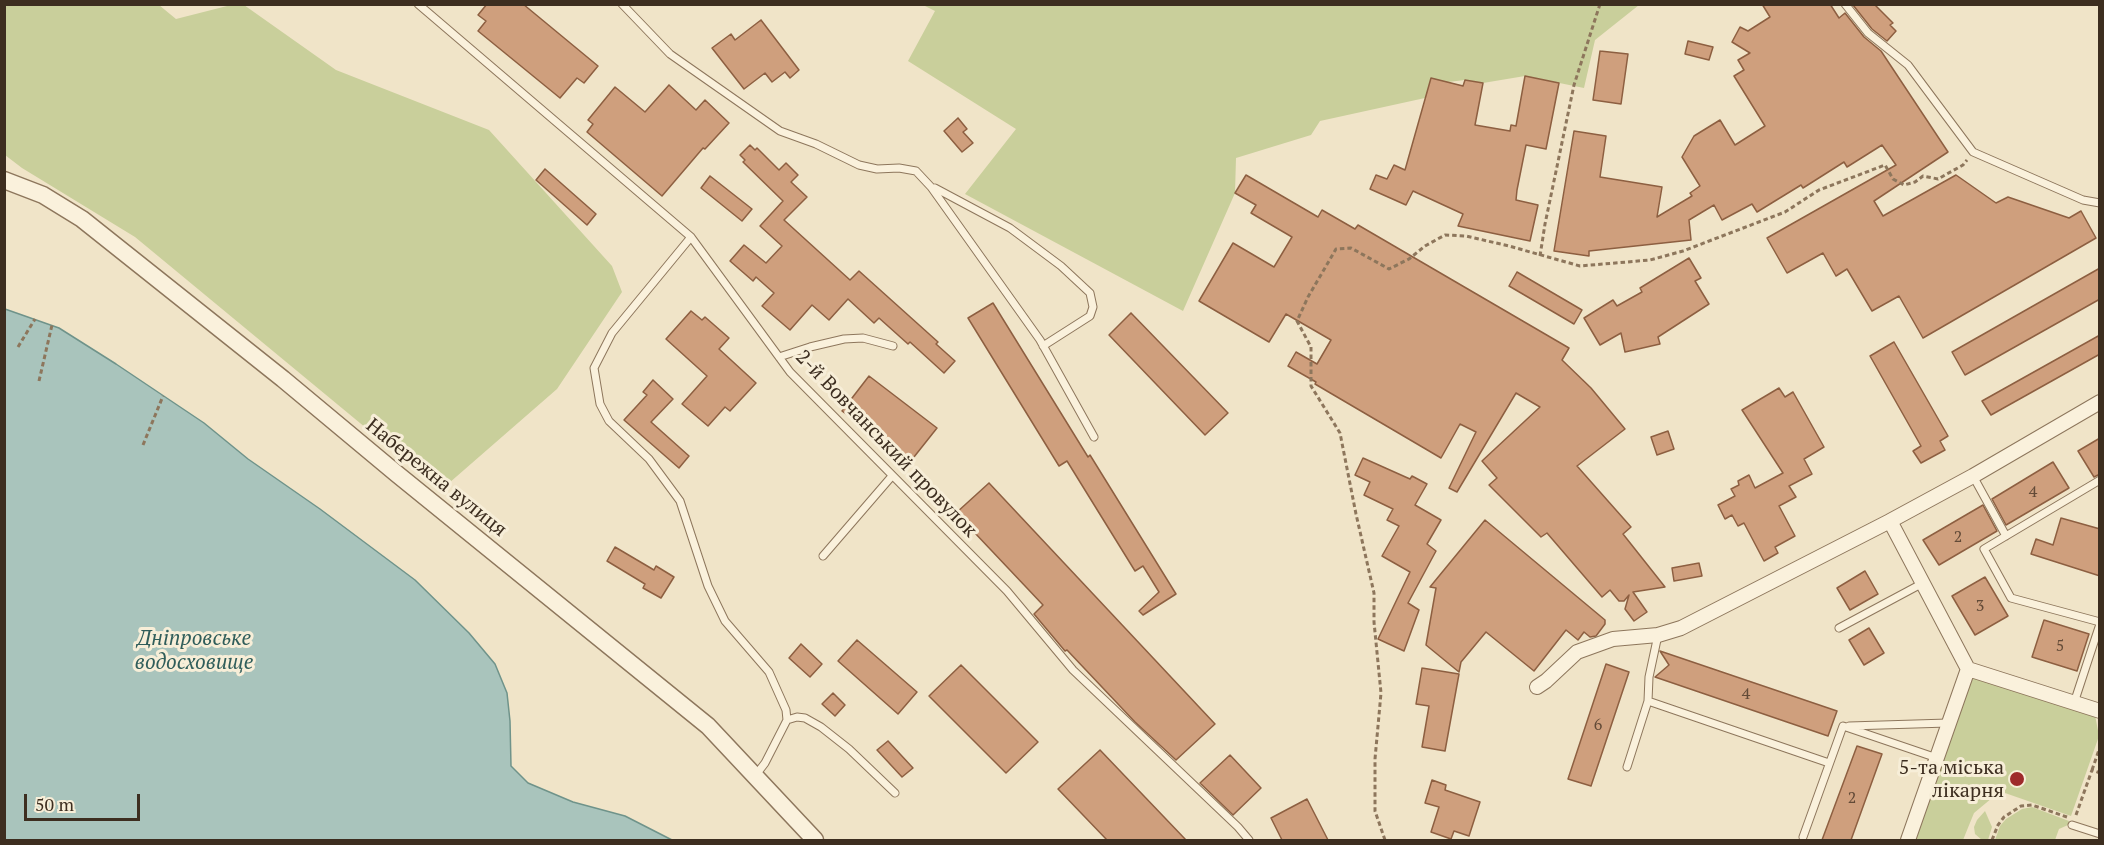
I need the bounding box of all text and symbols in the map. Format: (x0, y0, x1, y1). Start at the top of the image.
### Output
street label: 2-й Вовчанський провулок (790, 345, 982, 543)
street label: Набережна вулиця (361, 414, 511, 542)
house number: 4 (2029, 482, 2037, 502)
house number: 2 (1954, 527, 1962, 547)
house number: 3 (1976, 596, 1984, 616)
water label: Дніпровське водосховище (135, 626, 253, 676)
house number: 5 (2056, 636, 2064, 656)
house number: 4 (1742, 684, 1750, 704)
house number: 6 (1594, 715, 1602, 735)
place label: 5-та міська лікарня (1899, 756, 2004, 803)
marker: 5-та міська лікарня (2008, 770, 2026, 788)
scale bar (27, 782, 142, 820)
house number: 2 (1848, 788, 1856, 808)
text: 50 m (35, 792, 74, 816)

